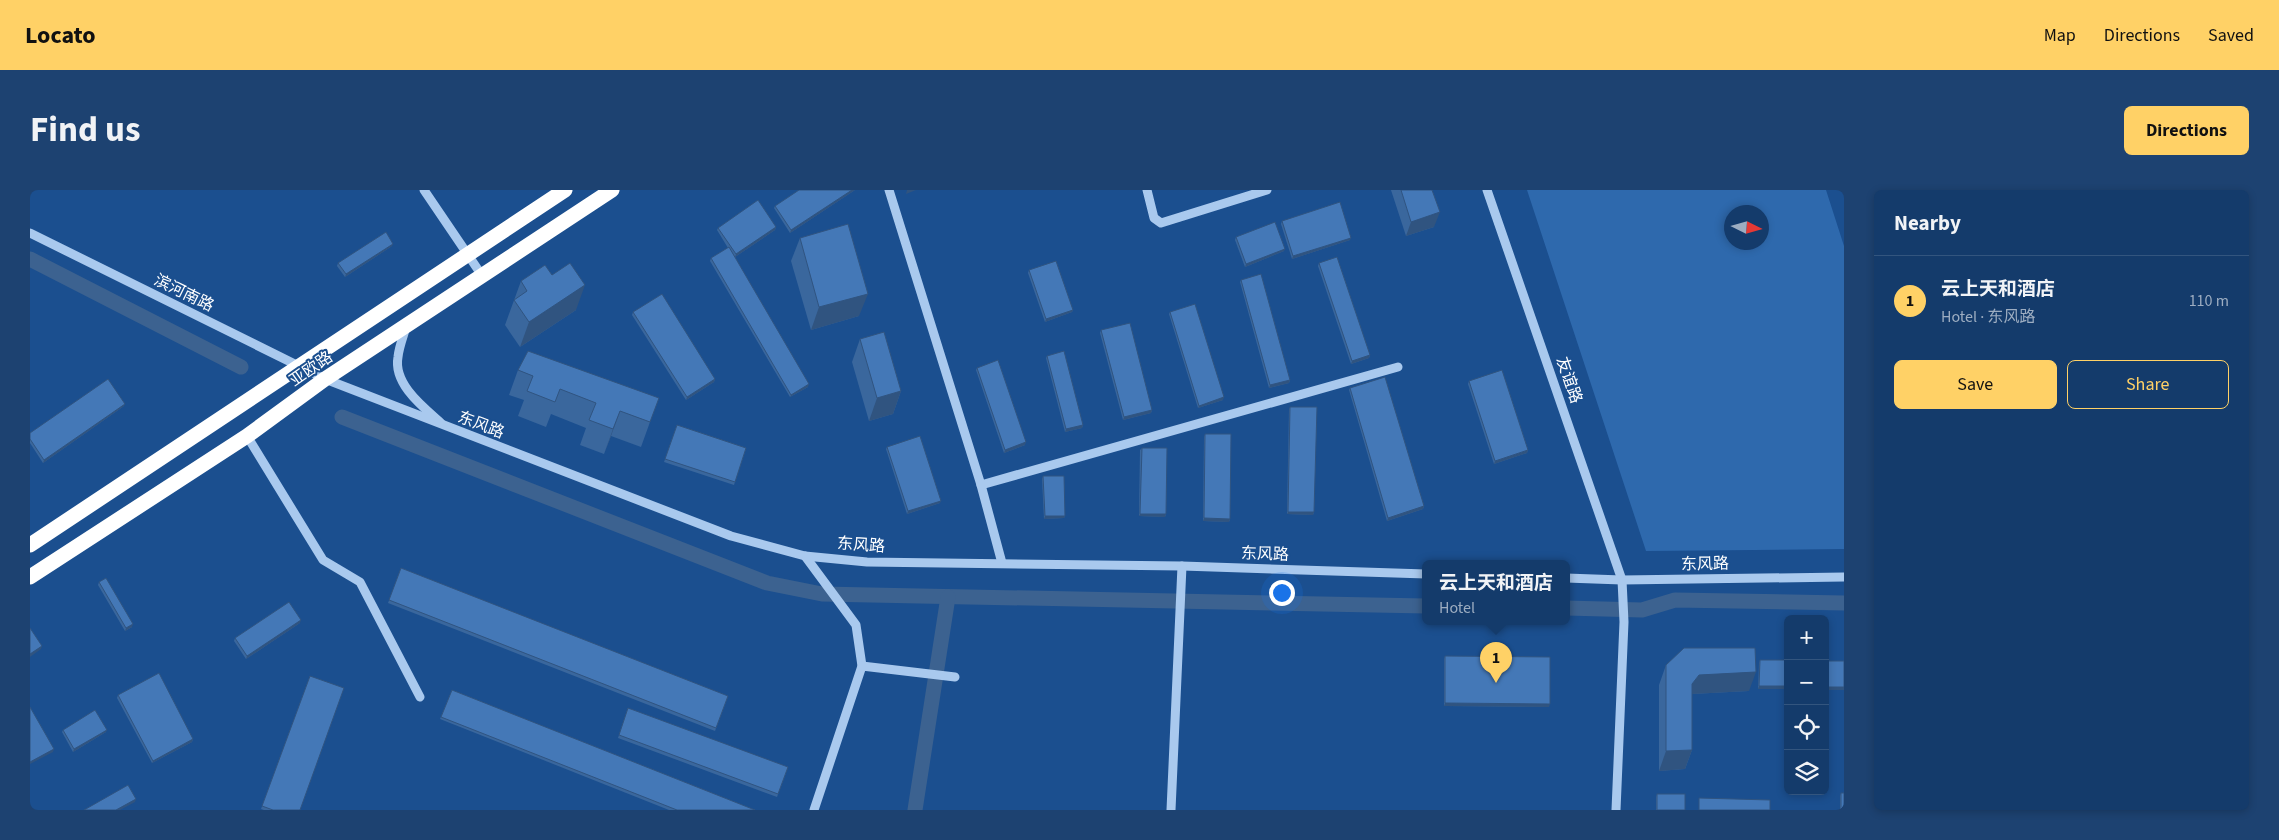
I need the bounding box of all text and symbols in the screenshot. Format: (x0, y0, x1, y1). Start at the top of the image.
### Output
text: Locato (25, 18, 96, 53)
text: Map (2044, 23, 2076, 48)
text: Directions (2104, 23, 2180, 48)
text: Saved (2208, 23, 2254, 48)
text: Find us (30, 105, 140, 155)
button: Directions (2124, 106, 2249, 155)
north arrow (1724, 205, 1769, 250)
text: Nearby (1894, 208, 1961, 238)
street label: 滨河南路 (150, 269, 218, 317)
text: 云上天和酒店 (1941, 276, 2055, 303)
text: 1 (1906, 290, 1914, 312)
text: 110 m (2189, 290, 2229, 312)
text: Hotel · 东风路 (1941, 306, 2035, 328)
street label: 亚欧路 (285, 346, 337, 392)
street label: 友谊路 (1551, 354, 1587, 406)
button: Save (1894, 360, 2057, 409)
button: Share (2067, 360, 2229, 409)
street label: 东风路 (455, 406, 507, 444)
street label: 东风路 (836, 532, 886, 558)
street label: 东风路 (1241, 542, 1289, 566)
street label: 东风路 (1681, 553, 1729, 575)
popup (1422, 560, 1570, 625)
text: 云上天和酒店 (1439, 570, 1553, 597)
your location (1269, 580, 1295, 606)
text: Hotel (1439, 597, 1475, 619)
map controls (1784, 615, 1829, 795)
button: + (1784, 615, 1829, 660)
pin: 1 (1480, 642, 1512, 683)
button: − (1784, 660, 1829, 705)
button: locate (1784, 705, 1829, 750)
button: layers (1784, 750, 1829, 795)

